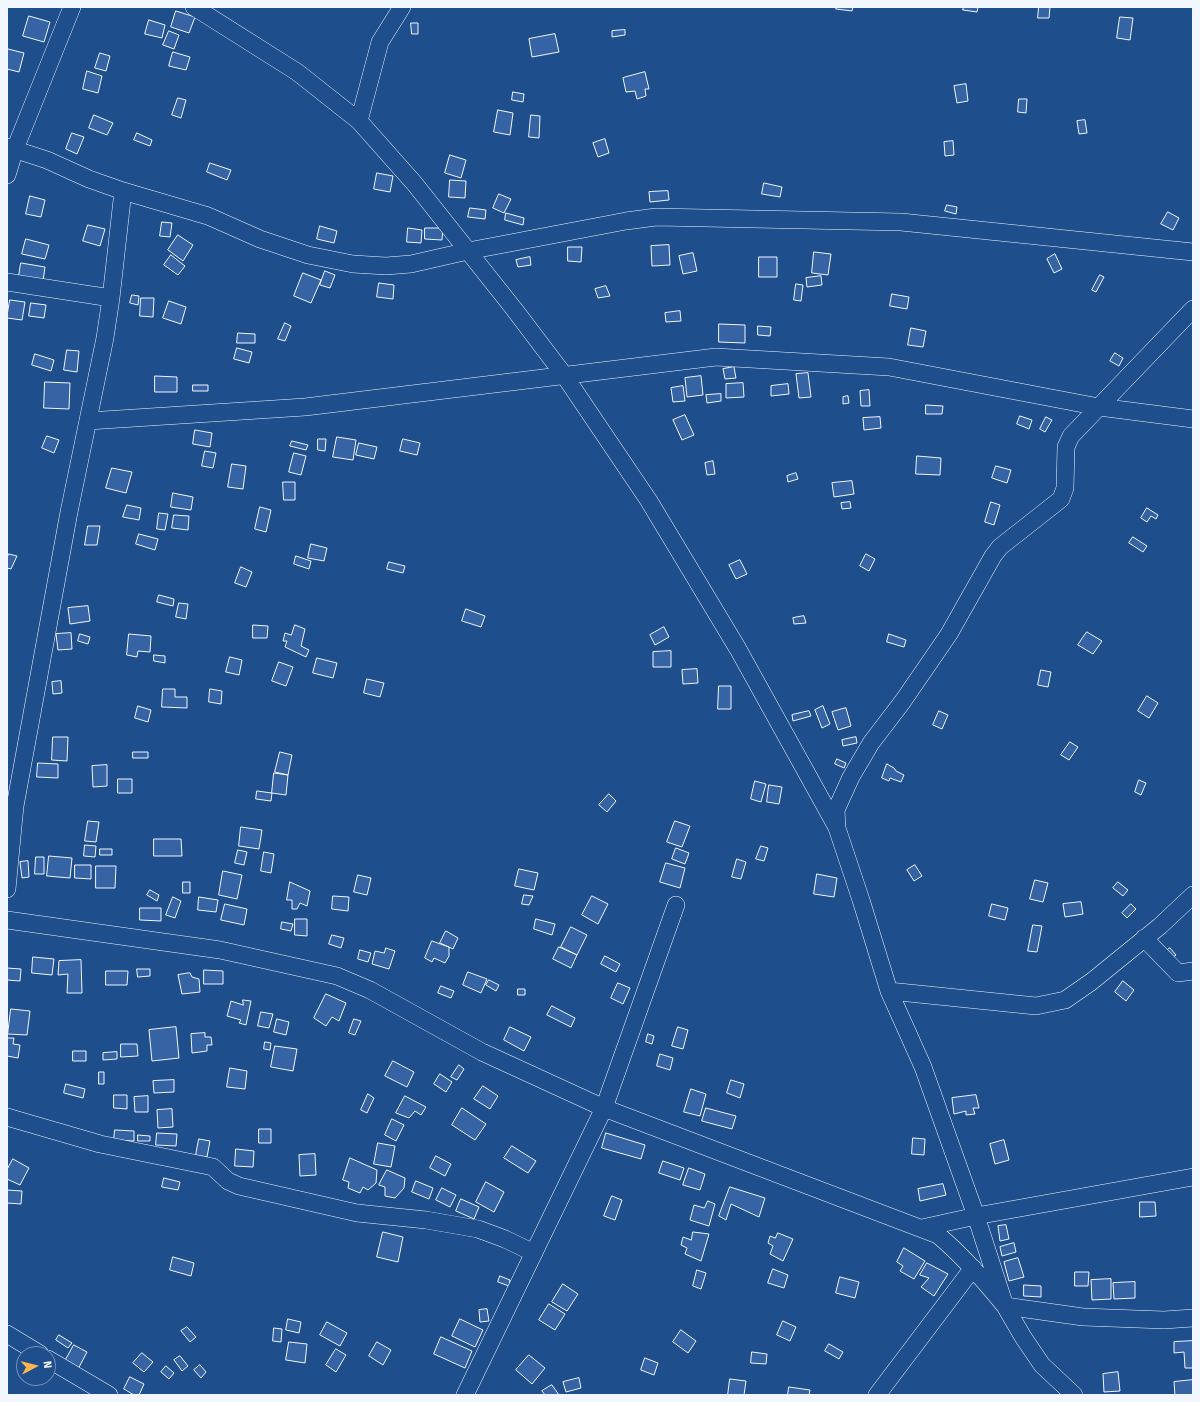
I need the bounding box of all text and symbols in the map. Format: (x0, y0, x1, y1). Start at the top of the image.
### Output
north arrow (16, 1346, 56, 1386)
text: N (41, 1360, 54, 1369)

